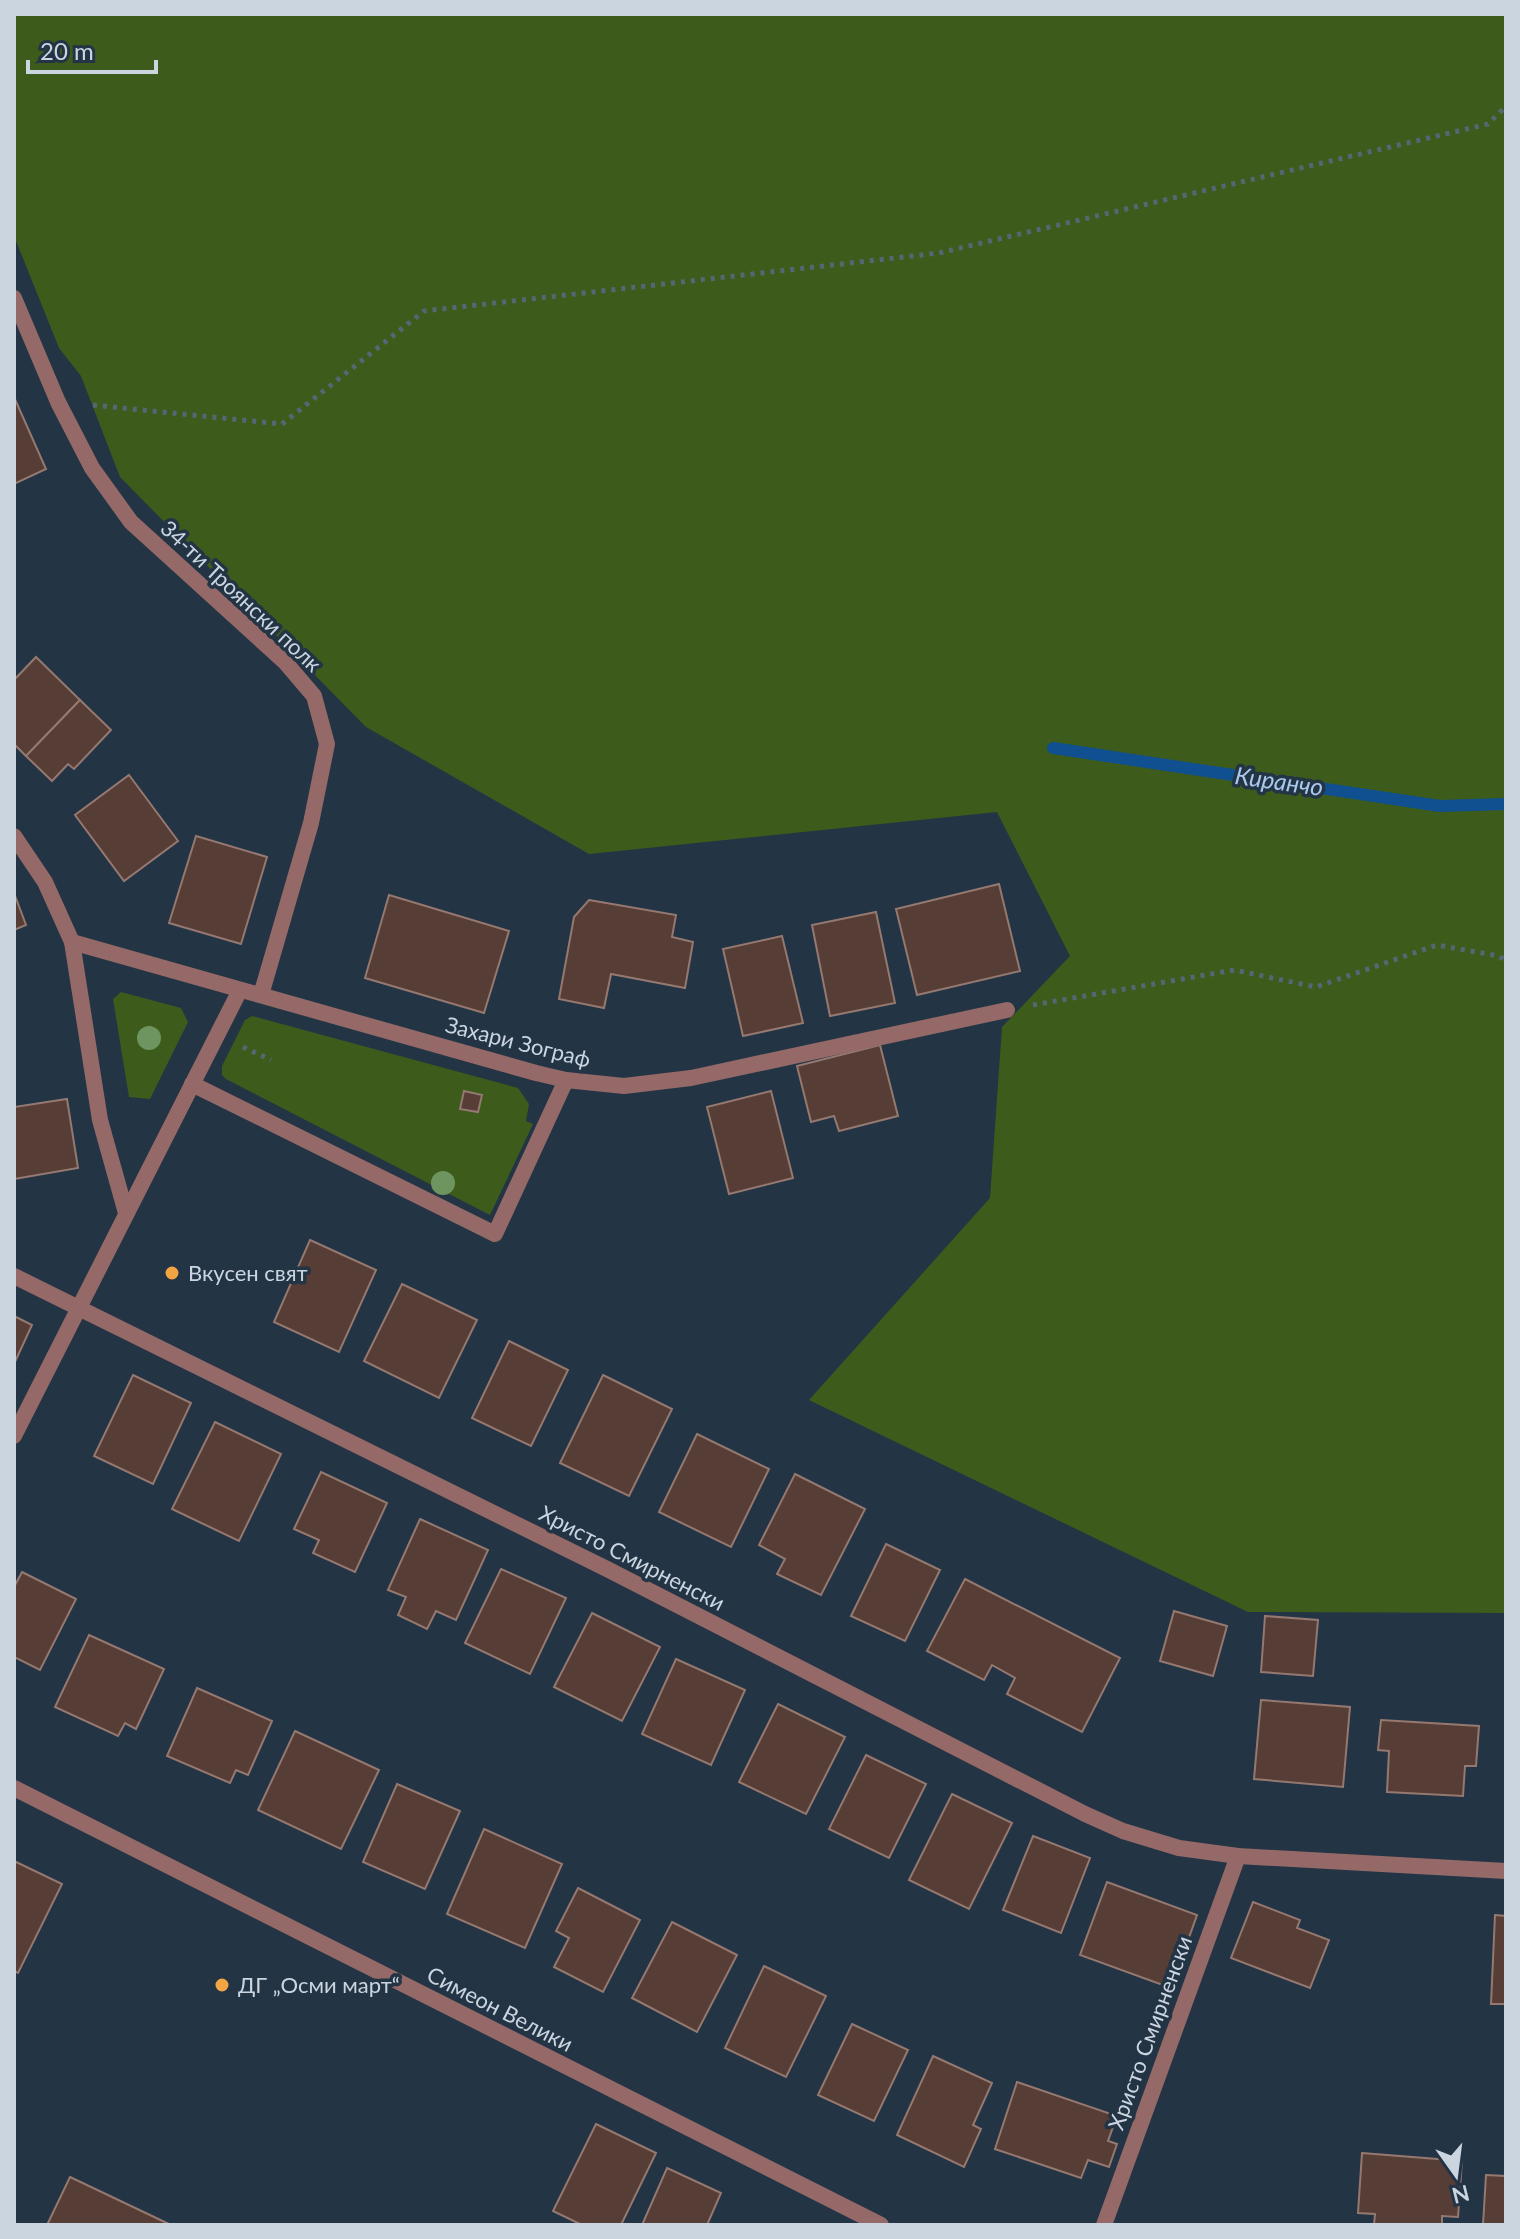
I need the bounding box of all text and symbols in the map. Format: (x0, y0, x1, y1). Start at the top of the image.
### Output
scale bar (28, 24, 156, 74)
text: 20 m (40, 36, 94, 65)
street label: 34-ти Троянски полк (155, 514, 328, 678)
water label: Киранчо (1233, 760, 1325, 801)
street label: Захари Зограф (443, 1010, 594, 1073)
place label: Вкусен свят (188, 1259, 308, 1286)
marker: Вкусен свят (163, 1264, 181, 1282)
street label: Христо Смирненски (535, 1499, 729, 1616)
street label: Христо Смирненски (1102, 1932, 1197, 2133)
street label: Симеон Велики (423, 1960, 578, 2057)
place label: ДГ „Осми март“ (238, 1971, 400, 1998)
marker: ДГ „Осми март“ (213, 1976, 231, 1994)
north arrow (1416, 2135, 1496, 2215)
text: N (1449, 2180, 1472, 2210)

